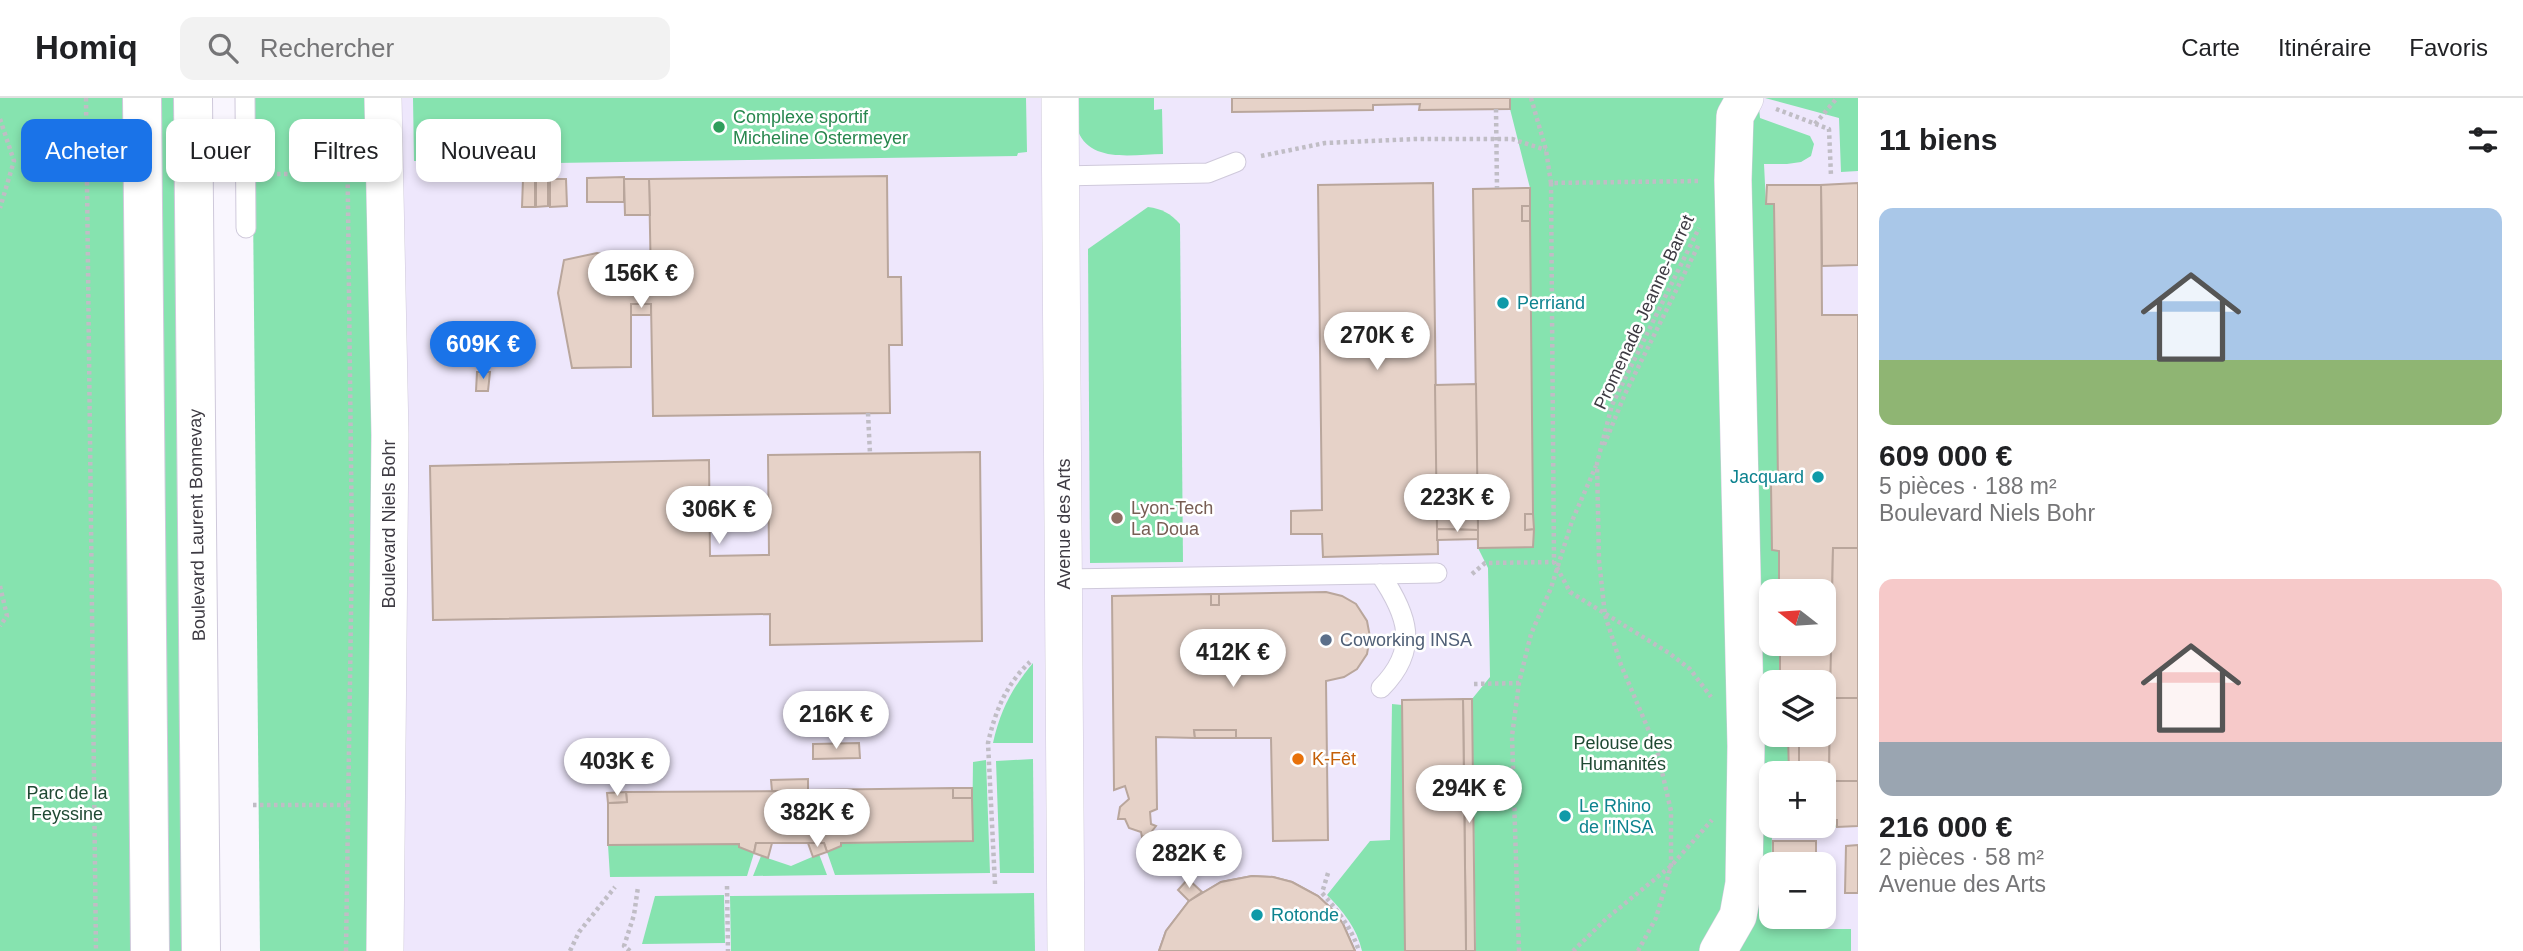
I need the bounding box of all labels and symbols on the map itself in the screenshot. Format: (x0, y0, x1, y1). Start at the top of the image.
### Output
place label: Complexe sportif Micheline Ostermeyer (733, 107, 908, 148)
marker: Complexe sportif Micheline Ostermeyer (711, 119, 727, 135)
street label: Promenade Jeanne-Barret (1590, 212, 1698, 412)
pin: 156K € (584, 250, 698, 310)
place label: Perriand (1517, 293, 1585, 313)
marker: Perriand (1495, 295, 1511, 311)
pin: 270K € (1320, 313, 1434, 372)
pin: 609K € (426, 322, 540, 381)
street label: Boulevard Laurent Bonnevay (185, 409, 209, 641)
street label: Boulevard Niels Bohr (379, 439, 399, 609)
street label: Avenue des Arts (1054, 459, 1074, 589)
place label: Jacquard (1730, 467, 1804, 487)
marker: Jacquard (1810, 469, 1826, 485)
pin: 223K € (1400, 474, 1514, 534)
pin: 306K € (662, 486, 776, 546)
place label: Lyon-Tech La Doua (1131, 498, 1213, 539)
marker: Lyon-Tech La Doua (1109, 510, 1125, 526)
north arrow (1759, 579, 1836, 656)
pin: 412K € (1176, 630, 1290, 689)
place label: Coworking INSA (1340, 630, 1472, 650)
marker: Coworking INSA (1318, 632, 1334, 648)
pin: 216K € (779, 692, 893, 751)
park label: Pelouse des Humanités (1573, 733, 1673, 774)
pin: 403K € (560, 738, 674, 798)
place label: K-Fêt (1312, 749, 1356, 769)
marker: K-Fêt (1290, 751, 1306, 767)
pin: 294K € (1412, 766, 1526, 825)
park label: Parc de la Feyssine (26, 783, 109, 824)
pin: 382K € (760, 790, 874, 849)
place label: Le Rhino de l'INSA (1579, 796, 1653, 837)
marker: Le Rhino de l'INSA (1557, 808, 1573, 824)
pin: 282K € (1132, 830, 1246, 890)
place label: Rotonde (1271, 905, 1339, 925)
marker: Rotonde (1249, 907, 1265, 923)

